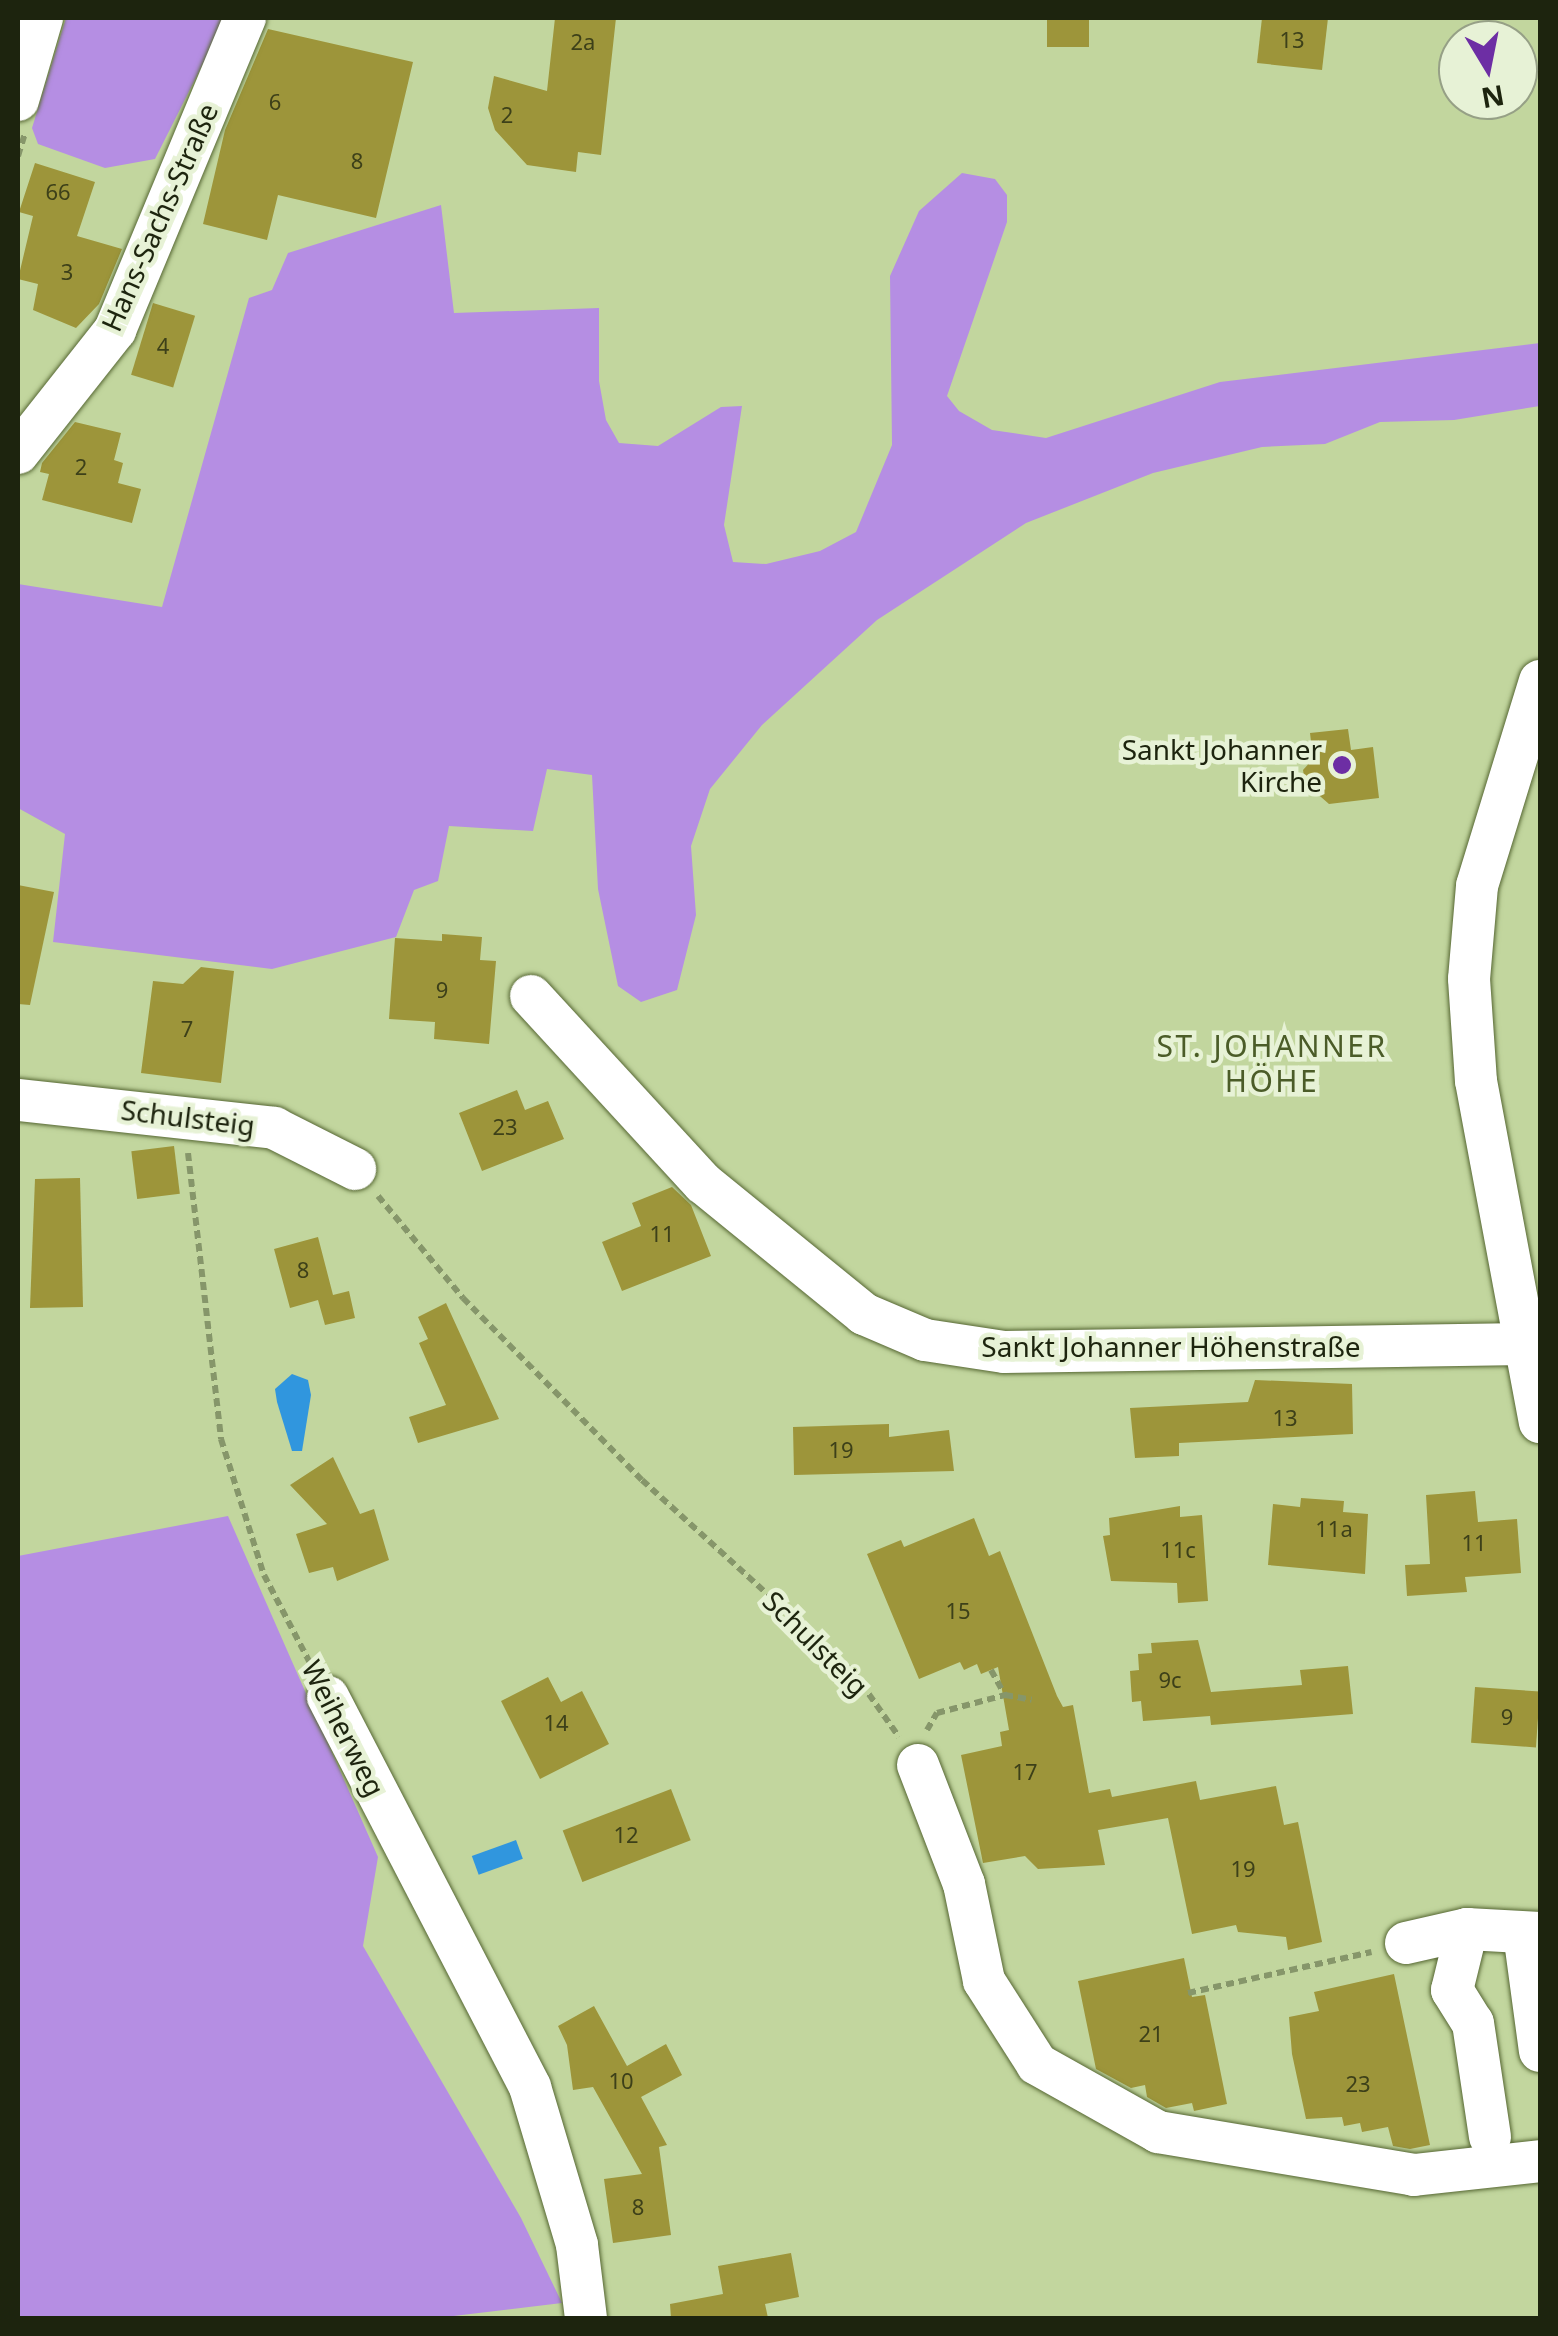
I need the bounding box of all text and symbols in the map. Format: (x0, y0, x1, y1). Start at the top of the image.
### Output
north arrow (1438, 20, 1538, 120)
house number: 13 (1279, 27, 1305, 53)
house number: 2a (571, 29, 595, 55)
text: N (1478, 77, 1507, 118)
house number: 6 (269, 89, 281, 115)
street label: Hans-Sachs-Straße (94, 98, 224, 336)
house number: 2 (501, 102, 513, 128)
house number: 8 (351, 148, 363, 174)
house number: 66 (45, 179, 71, 205)
house number: 3 (61, 259, 73, 285)
house number: 4 (157, 333, 169, 359)
house number: 2 (75, 454, 87, 480)
place label: Sankt Johanner Kirche (1122, 732, 1322, 798)
marker: Sankt Johanner Kirche (1331, 754, 1353, 776)
house number: 9 (436, 977, 448, 1003)
house number: 7 (181, 1016, 193, 1042)
district label: ST. JOHANNER HÖHE (1156, 1028, 1388, 1098)
street label: Schulsteig (119, 1092, 257, 1142)
house number: 23 (492, 1114, 518, 1140)
house number: 11 (649, 1221, 675, 1247)
house number: 8 (297, 1257, 309, 1283)
street label: Sankt Johanner Höhenstraße (981, 1329, 1361, 1363)
house number: 13 (1272, 1405, 1298, 1431)
house number: 19 (828, 1437, 854, 1463)
house number: 11a (1315, 1516, 1353, 1542)
house number: 11 (1461, 1530, 1487, 1556)
house number: 11c (1160, 1537, 1196, 1563)
street label: Schulsteig (757, 1584, 875, 1702)
house number: 15 (945, 1598, 971, 1624)
street label: Weiherweg (295, 1654, 393, 1802)
house number: 9c (1158, 1667, 1182, 1693)
house number: 9 (1501, 1704, 1513, 1730)
house number: 14 (543, 1710, 569, 1736)
house number: 17 (1012, 1759, 1038, 1785)
house number: 12 (613, 1822, 639, 1848)
house number: 19 (1230, 1856, 1256, 1882)
house number: 21 (1138, 2021, 1164, 2047)
house number: 10 (608, 2068, 634, 2094)
house number: 23 (1345, 2071, 1371, 2097)
house number: 8 (632, 2194, 644, 2220)

